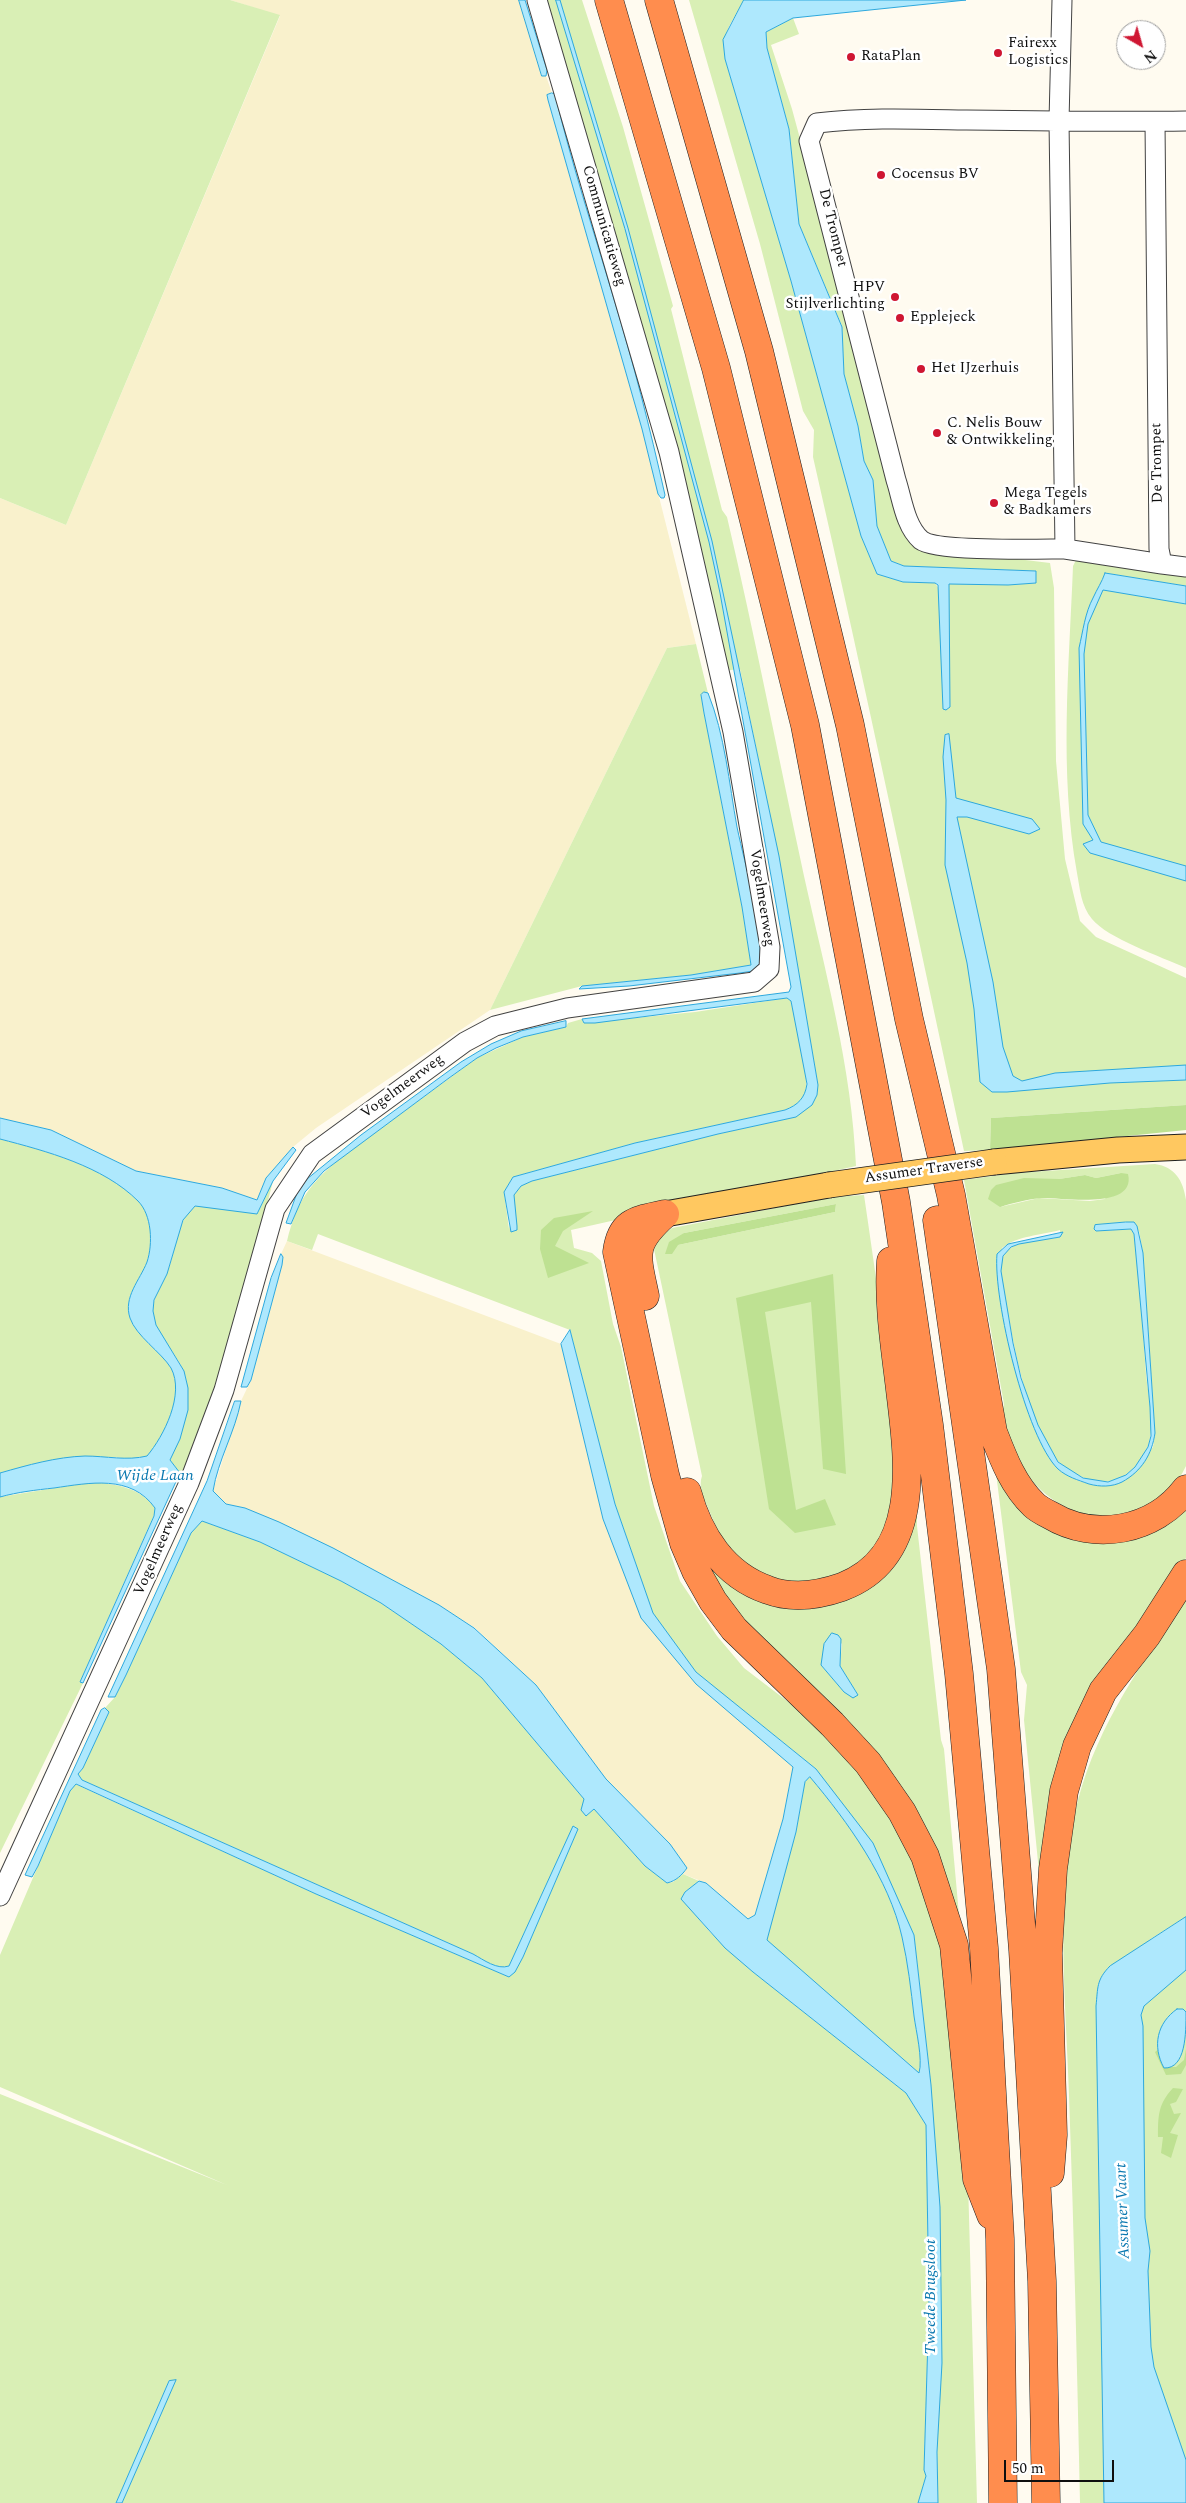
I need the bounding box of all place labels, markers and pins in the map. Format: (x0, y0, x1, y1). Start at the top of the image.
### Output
place label: Fairexx Logistics (1008, 35, 1068, 70)
marker: Fairexx Logistics (992, 47, 1004, 59)
place label: RataPlan (861, 48, 921, 66)
marker: RataPlan (845, 51, 857, 63)
place label: Cocensus BV (891, 166, 979, 184)
marker: Cocensus BV (875, 169, 887, 181)
place label: HPV Stijlverlichting (785, 279, 885, 314)
marker: HPV Stijlverlichting (889, 291, 901, 303)
place label: Epplejeck (910, 309, 976, 327)
marker: Epplejeck (894, 312, 906, 324)
place label: Het IJzerhuis (931, 360, 1019, 378)
marker: Het IJzerhuis (915, 363, 927, 375)
place label: C. Nelis Bouw & Ontwikkeling (947, 415, 1053, 450)
marker: C. Nelis Bouw & Ontwikkeling (931, 427, 943, 439)
place label: Mega Tegels & Badkamers (1004, 485, 1092, 520)
marker: Mega Tegels & Badkamers (988, 497, 1000, 509)

